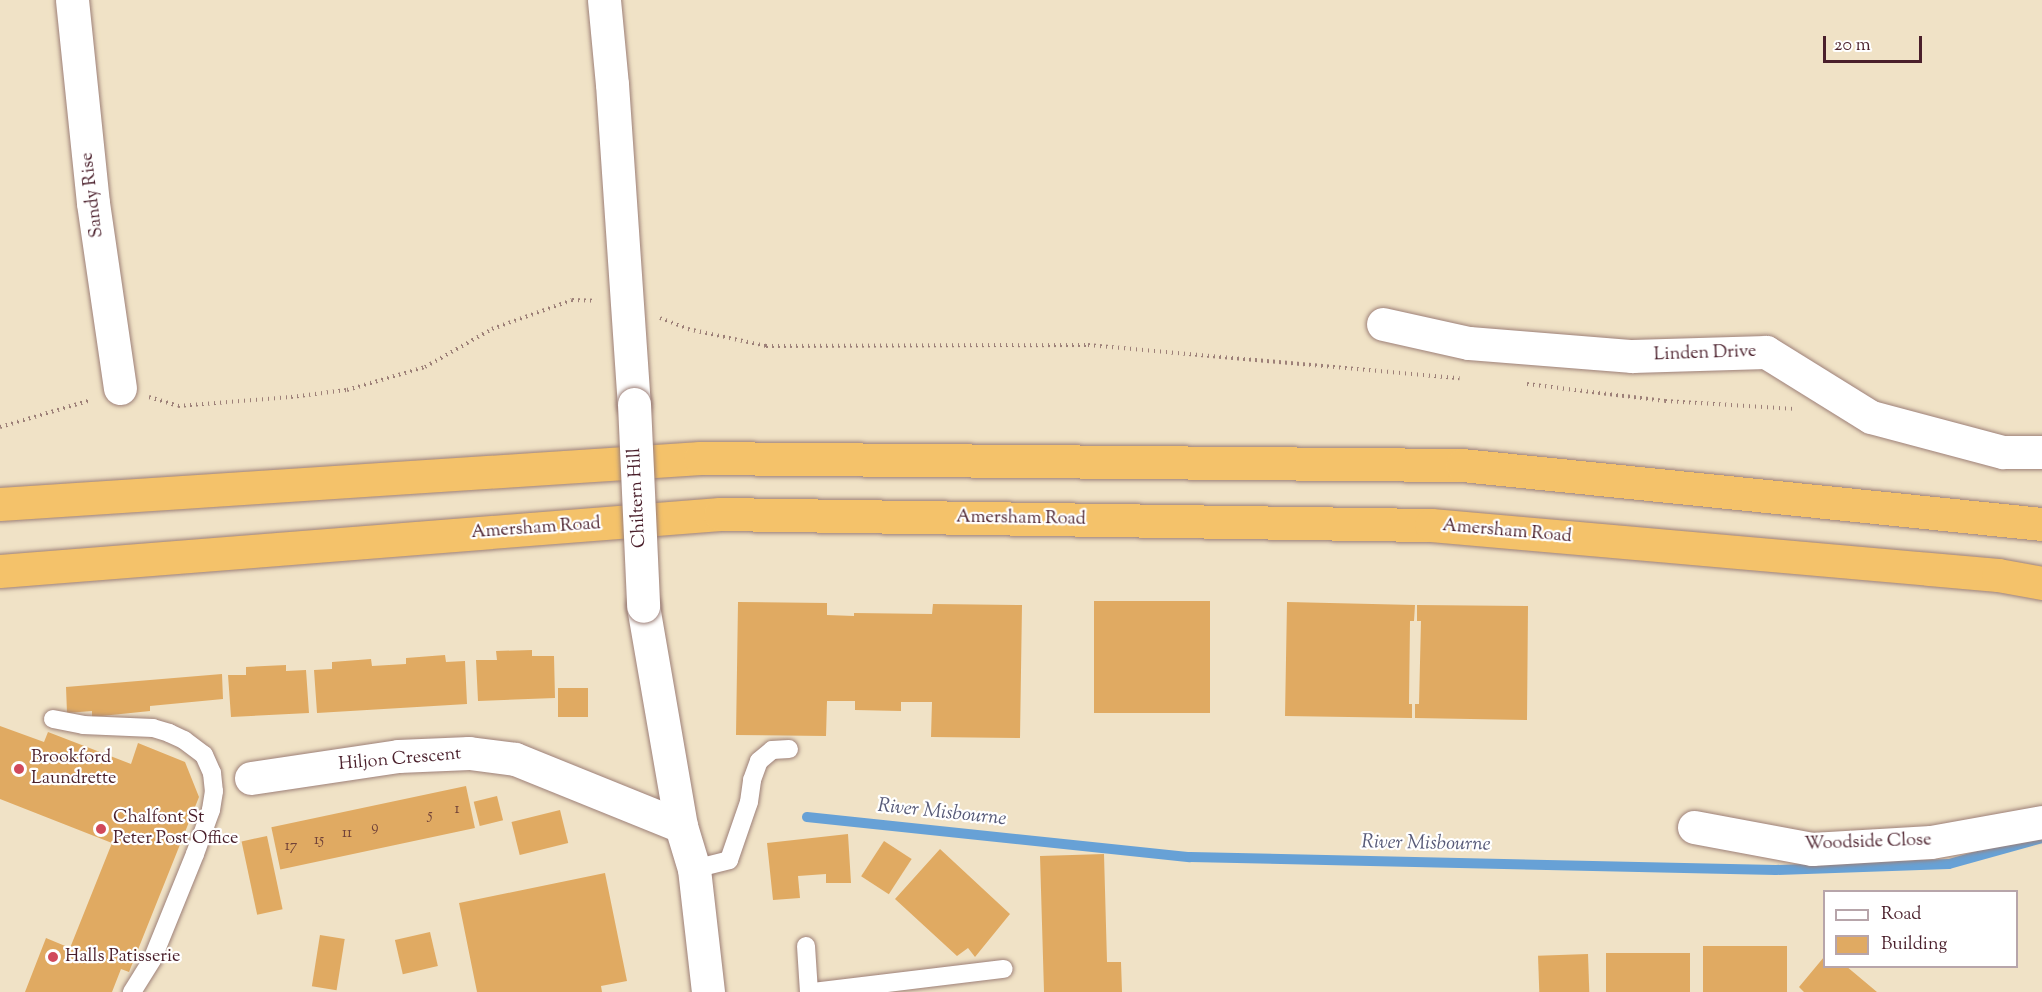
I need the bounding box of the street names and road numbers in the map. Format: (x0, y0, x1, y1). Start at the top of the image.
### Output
street label: Sandy Rise (77, 151, 109, 239)
street label: Linden Drive (1653, 341, 1757, 367)
street label: Chiltern Hill (625, 447, 651, 549)
street label: Amersham Road (956, 507, 1086, 531)
street label: Amersham Road (471, 514, 601, 544)
street label: Amersham Road (1442, 516, 1572, 548)
street label: Hiljon Crescent (338, 744, 462, 776)
street label: Woodside Close (1804, 830, 1932, 856)

